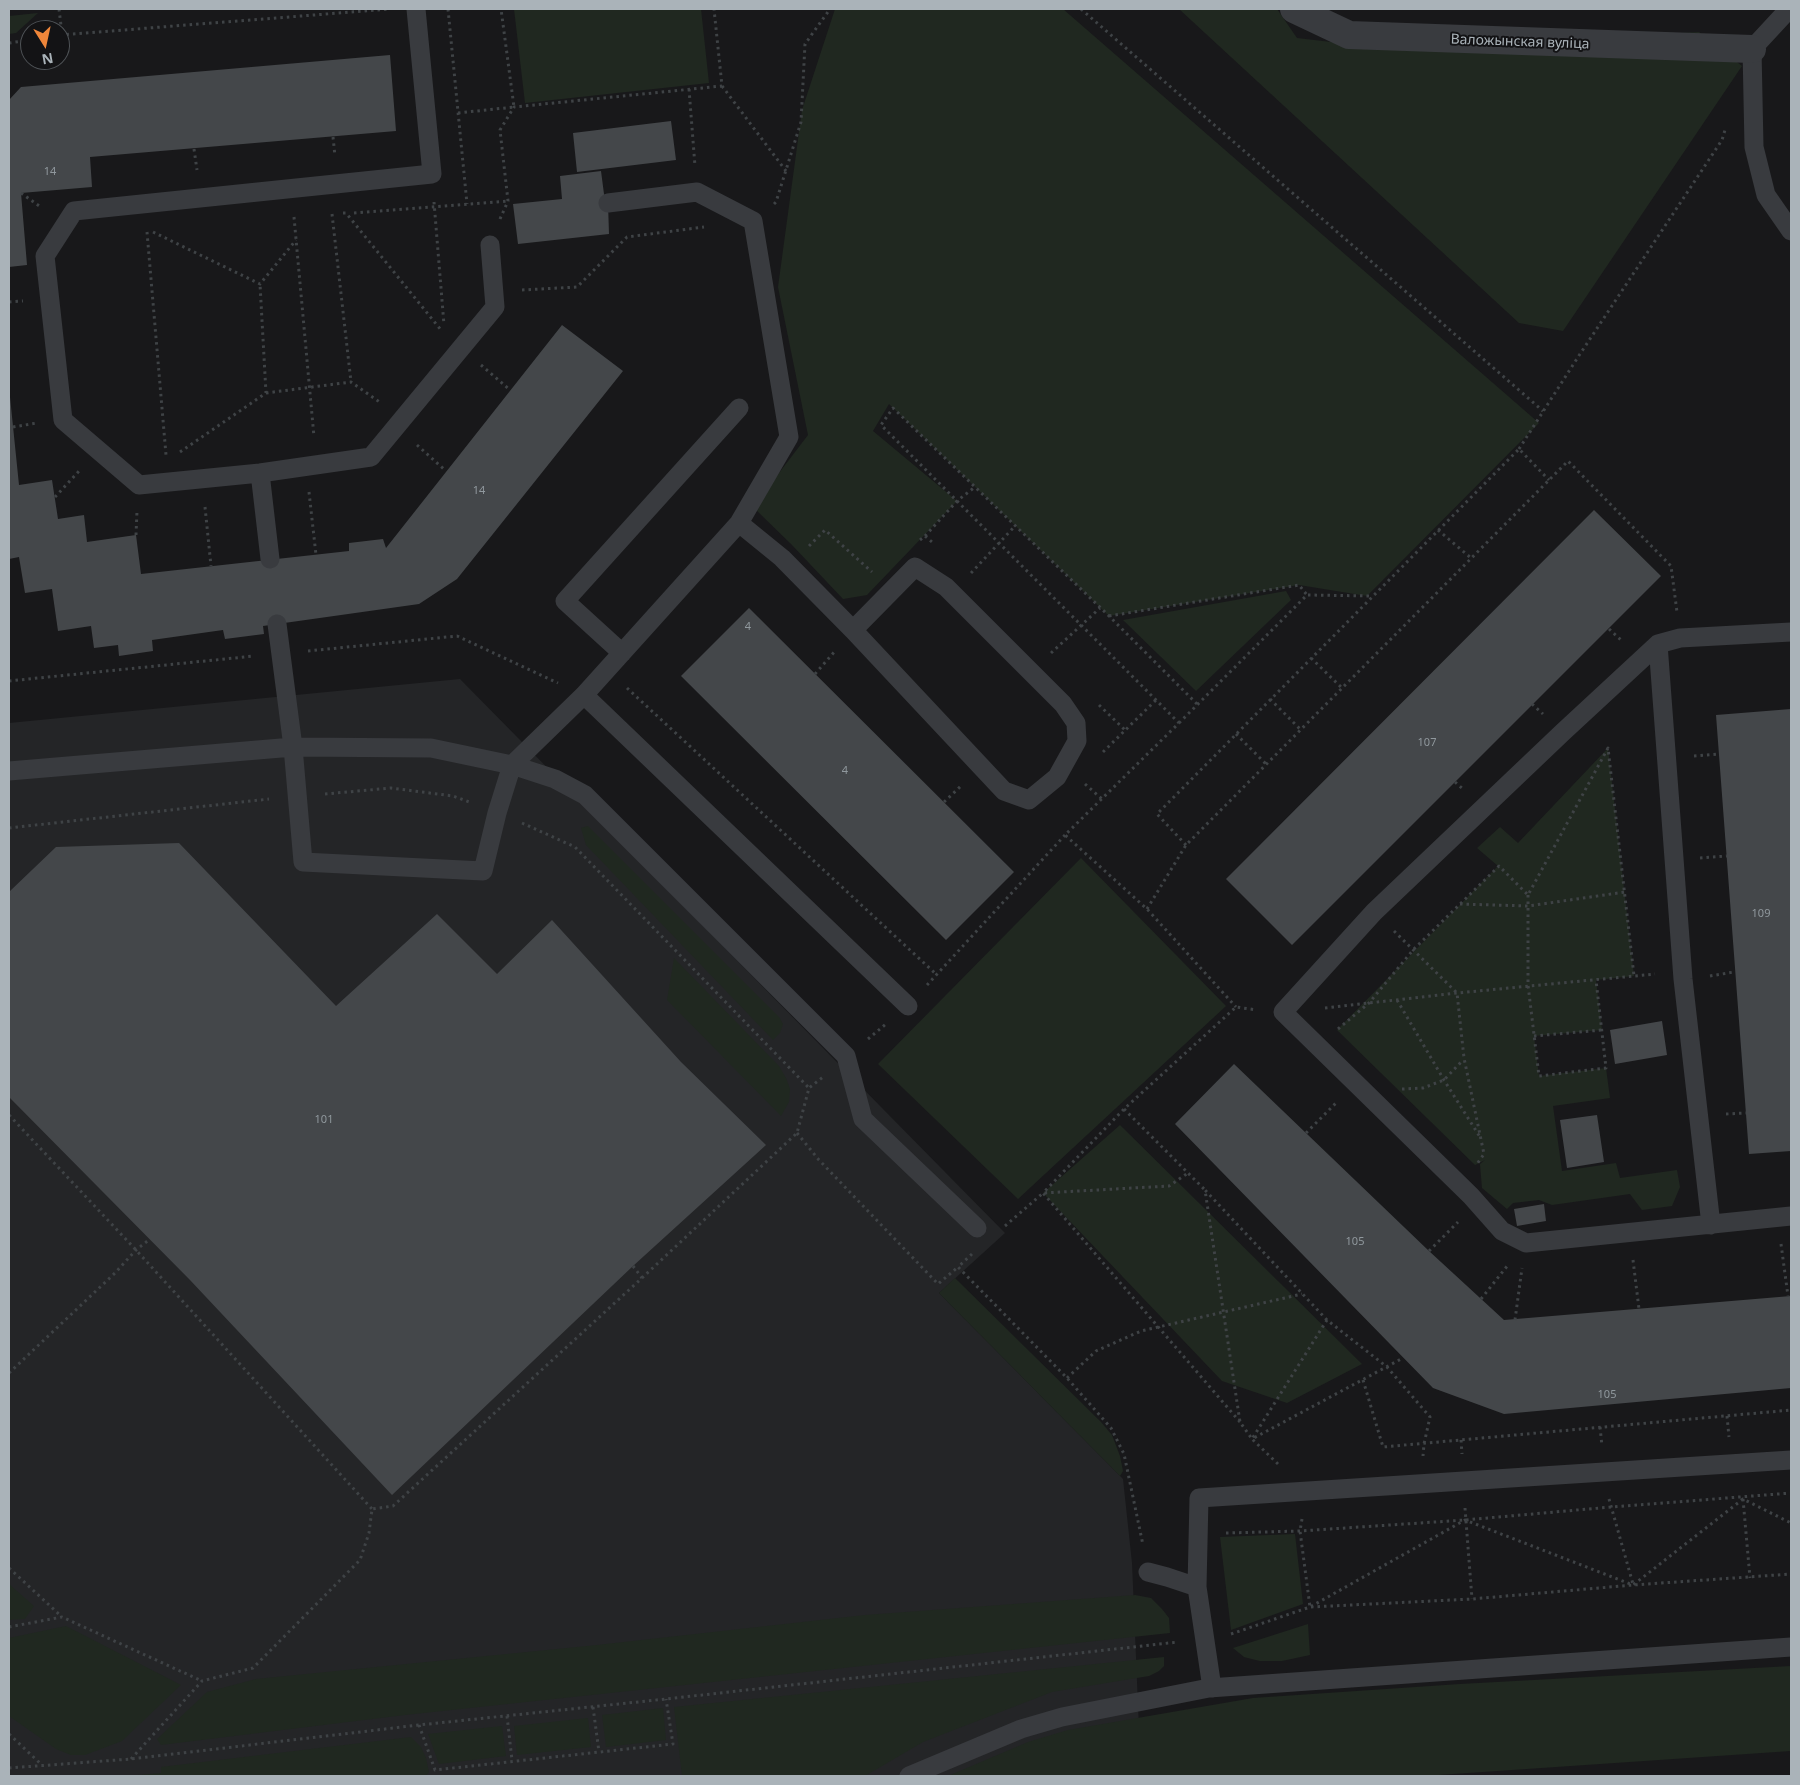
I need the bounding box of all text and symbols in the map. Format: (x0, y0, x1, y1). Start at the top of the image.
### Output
north arrow (20, 20, 70, 70)
street label: Валожынская вуліца (1450, 31, 1590, 53)
text: N (40, 49, 55, 70)
house number: 14 (44, 165, 56, 179)
house number: 14 (473, 484, 485, 498)
house number: 4 (745, 620, 751, 634)
house number: 107 (1418, 736, 1436, 750)
house number: 4 (842, 764, 848, 778)
house number: 109 (1752, 907, 1770, 921)
house number: 101 (315, 1113, 333, 1127)
house number: 105 (1346, 1235, 1364, 1249)
house number: 105 (1598, 1388, 1616, 1402)

